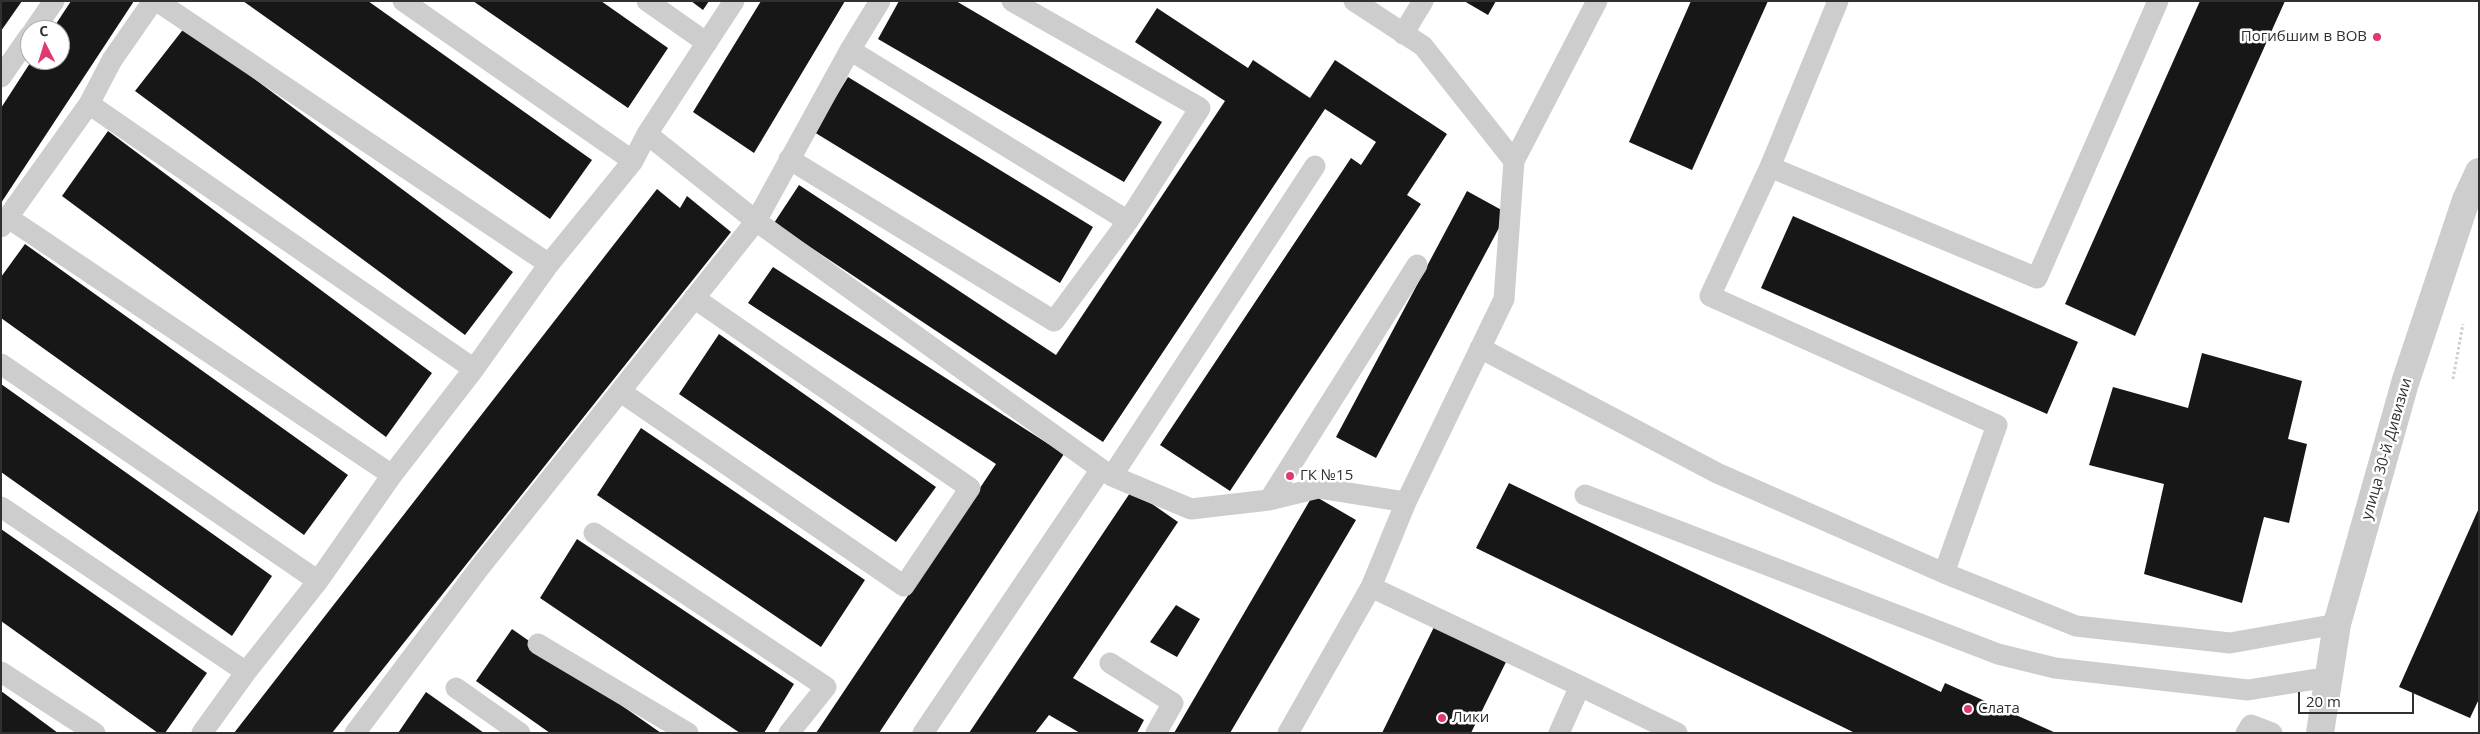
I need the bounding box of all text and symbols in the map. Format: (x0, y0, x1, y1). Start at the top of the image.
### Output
north arrow (20, 20, 70, 70)
text: С (38, 21, 49, 40)
place label: Погибшим в ВОВ (2241, 28, 2367, 46)
marker: Погибшим в ВОВ (2371, 31, 2383, 43)
street label: улица 30-й Дивизии (2358, 376, 2416, 522)
place label: ГК №15 (1300, 467, 1353, 485)
marker: ГК №15 (1284, 470, 1296, 482)
scale bar (2300, 682, 2416, 714)
text: 20 m (2306, 691, 2341, 711)
place label: Слата (1978, 700, 2020, 718)
marker: Слата (1962, 703, 1974, 715)
place label: Лики (1452, 709, 1489, 727)
marker: Лики (1436, 712, 1448, 724)

